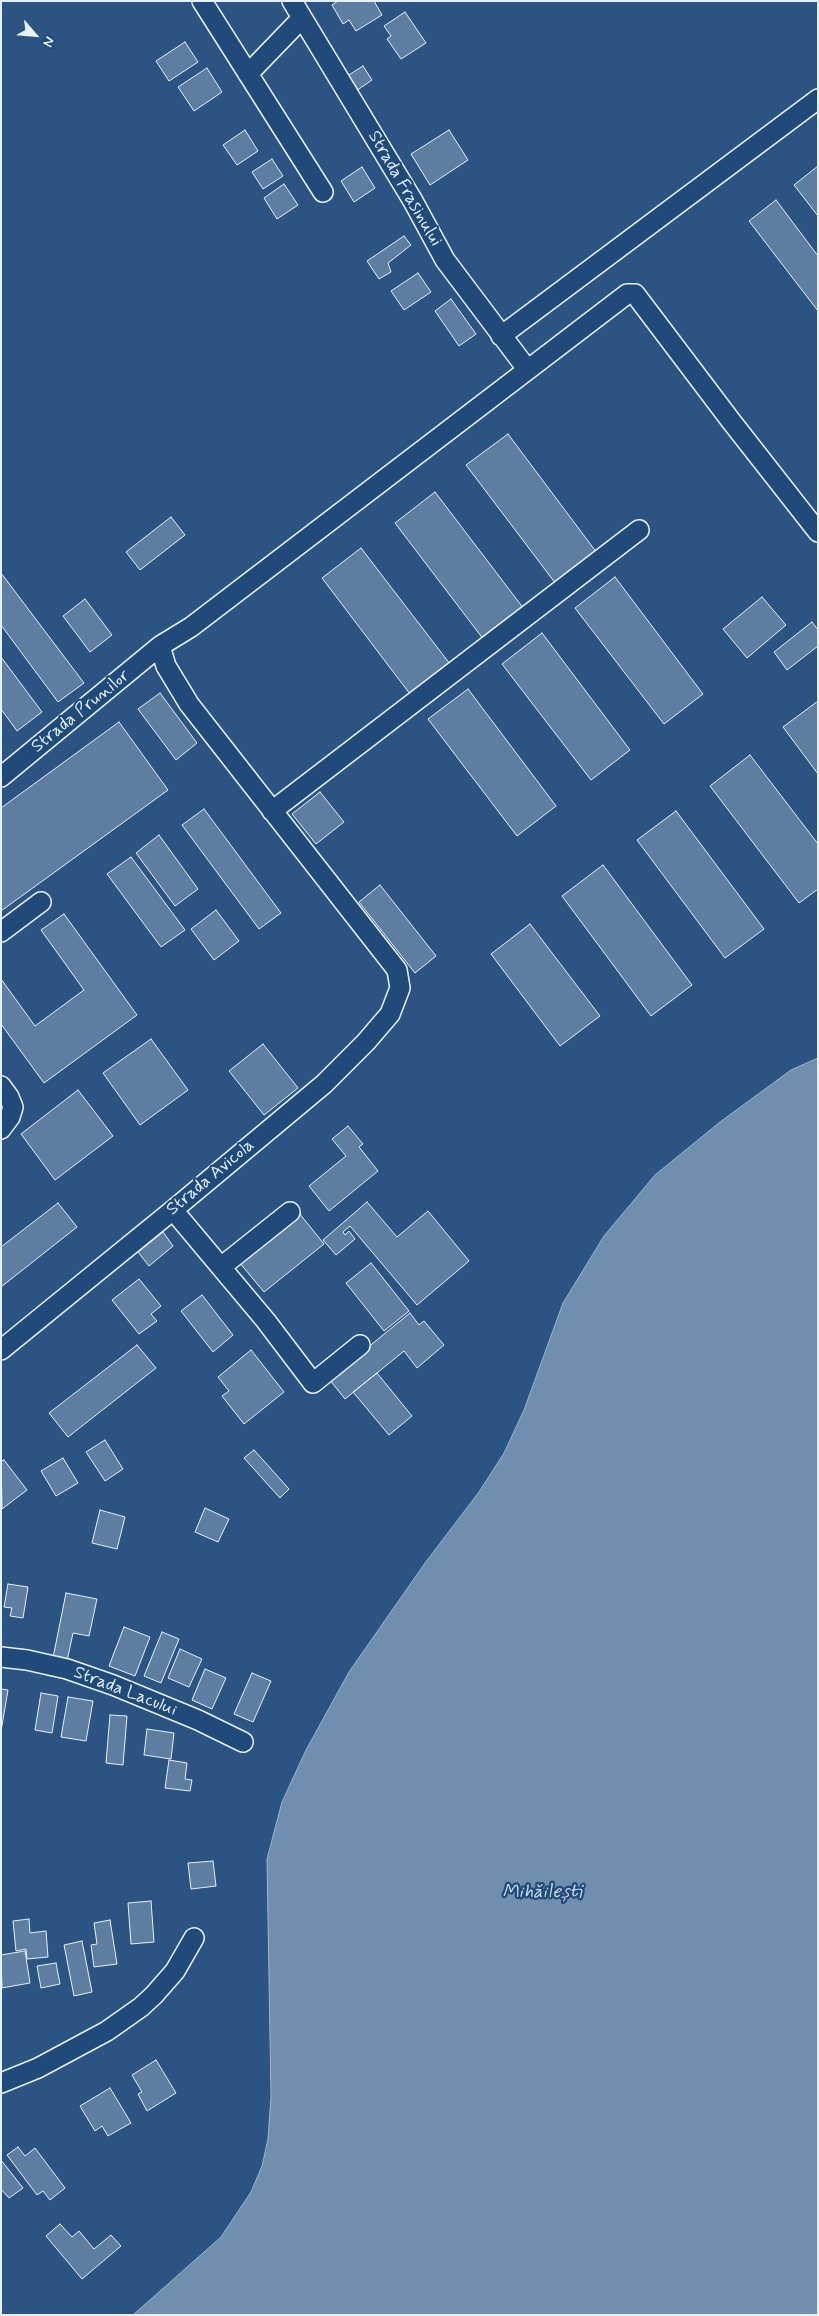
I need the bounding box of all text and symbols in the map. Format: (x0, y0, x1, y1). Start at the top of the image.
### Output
north arrow (10, 10, 60, 60)
text: N (38, 34, 59, 50)
street label: Strada Frasinului (362, 127, 446, 251)
street label: Strada Prunilor (28, 666, 134, 758)
street label: Strada Avicola (163, 1135, 259, 1221)
street label: Strada Lacului (70, 1662, 180, 1722)
water label: Mihăilești (502, 1882, 582, 1904)

